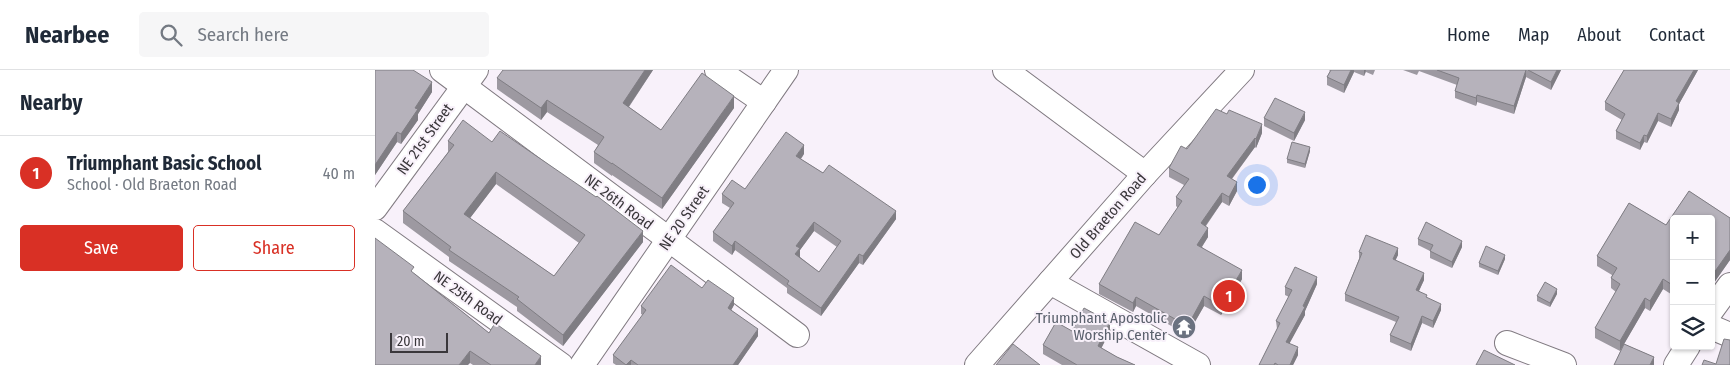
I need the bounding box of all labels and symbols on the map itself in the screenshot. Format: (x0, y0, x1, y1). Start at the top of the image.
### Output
street label: NE 21st Street (393, 100, 457, 178)
street label: Old Braeton Road (1066, 169, 1150, 263)
street label: NE 26th Road (581, 170, 657, 234)
your location (1244, 172, 1270, 198)
street label: NE 20 Street (655, 182, 713, 254)
street label: NE 25th Road (430, 267, 506, 329)
pin: 1 (1213, 277, 1245, 315)
place label: Triumphant Apostolic Worship Center (1036, 309, 1168, 344)
temple icon: Triumphant Apostolic Worship Center (1171, 314, 1197, 340)
scale bar (390, 330, 447, 353)

